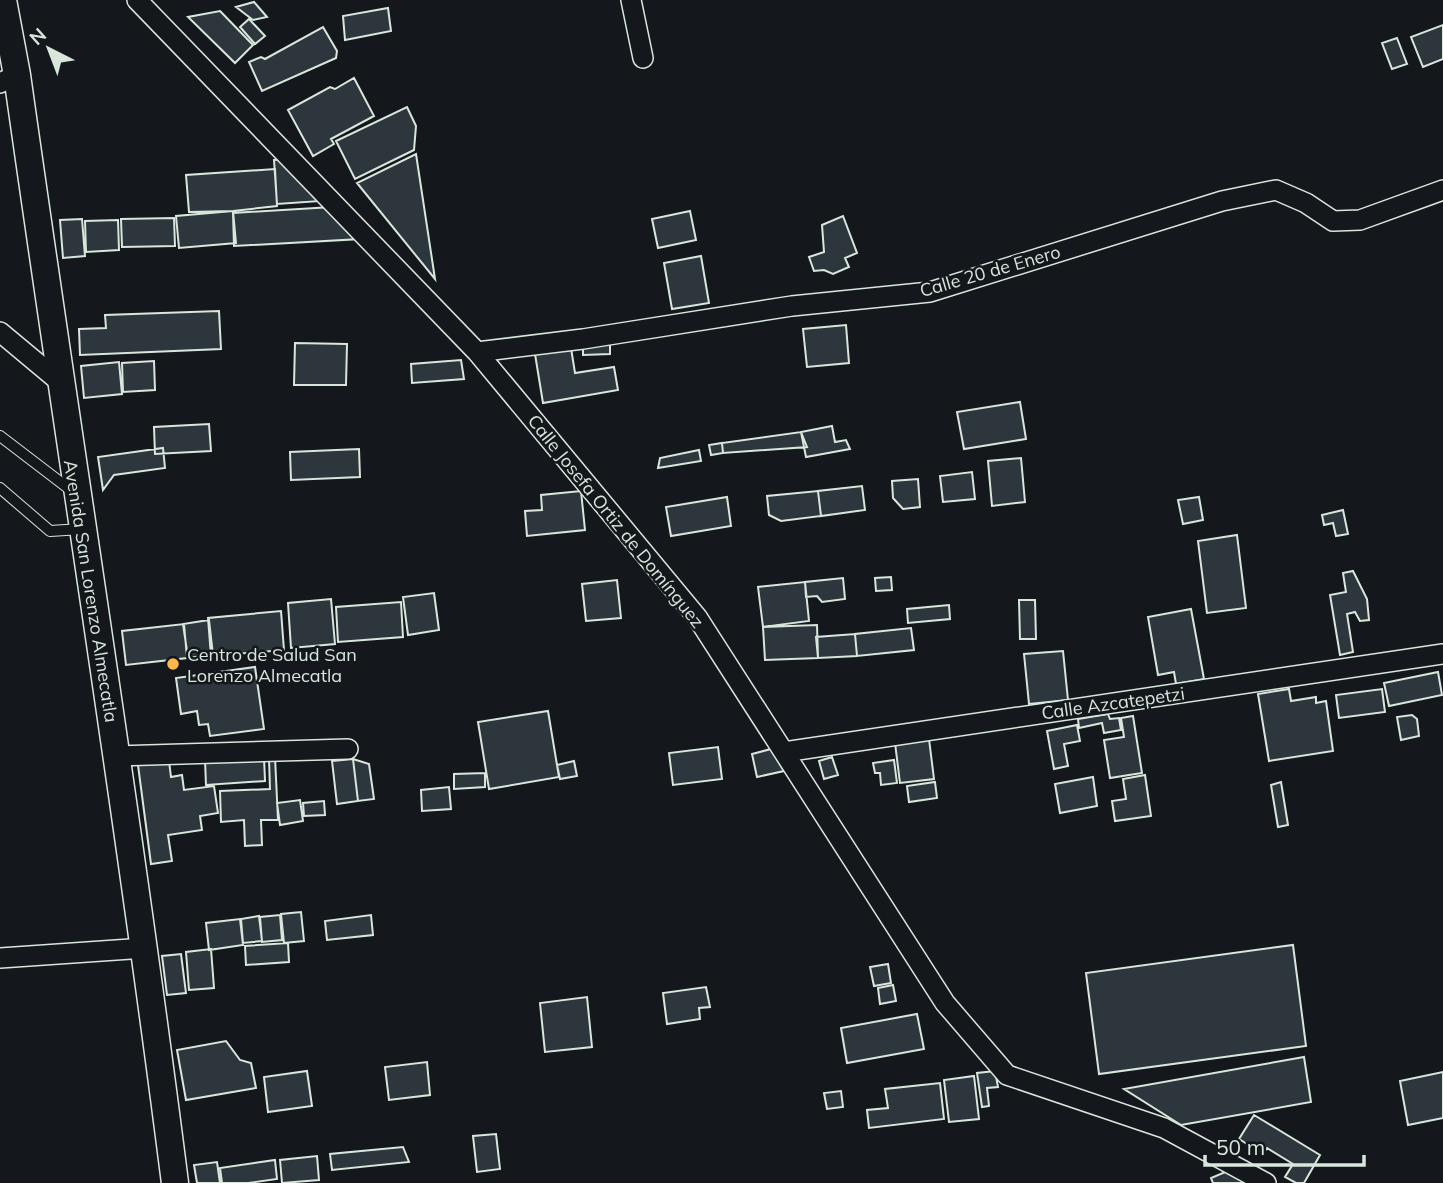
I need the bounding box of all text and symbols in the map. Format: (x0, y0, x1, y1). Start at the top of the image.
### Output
north arrow (14, 14, 84, 84)
text: N (24, 23, 51, 50)
street label: Calle 20 de Enero (917, 240, 1063, 302)
street label: Calle Josefa Ortiz de Domínguez (523, 410, 709, 632)
street label: Avenida San Lorenzo Almecatla (59, 458, 123, 724)
place label: Centro de Salud San Lorenzo Almecatla (187, 643, 357, 687)
marker: Centro de Salud San Lorenzo Almecatla (165, 656, 181, 672)
street label: Calle Azcatepetzi (1040, 682, 1186, 724)
scale bar (1205, 1124, 1364, 1168)
text: 50 m (1216, 1134, 1265, 1160)

